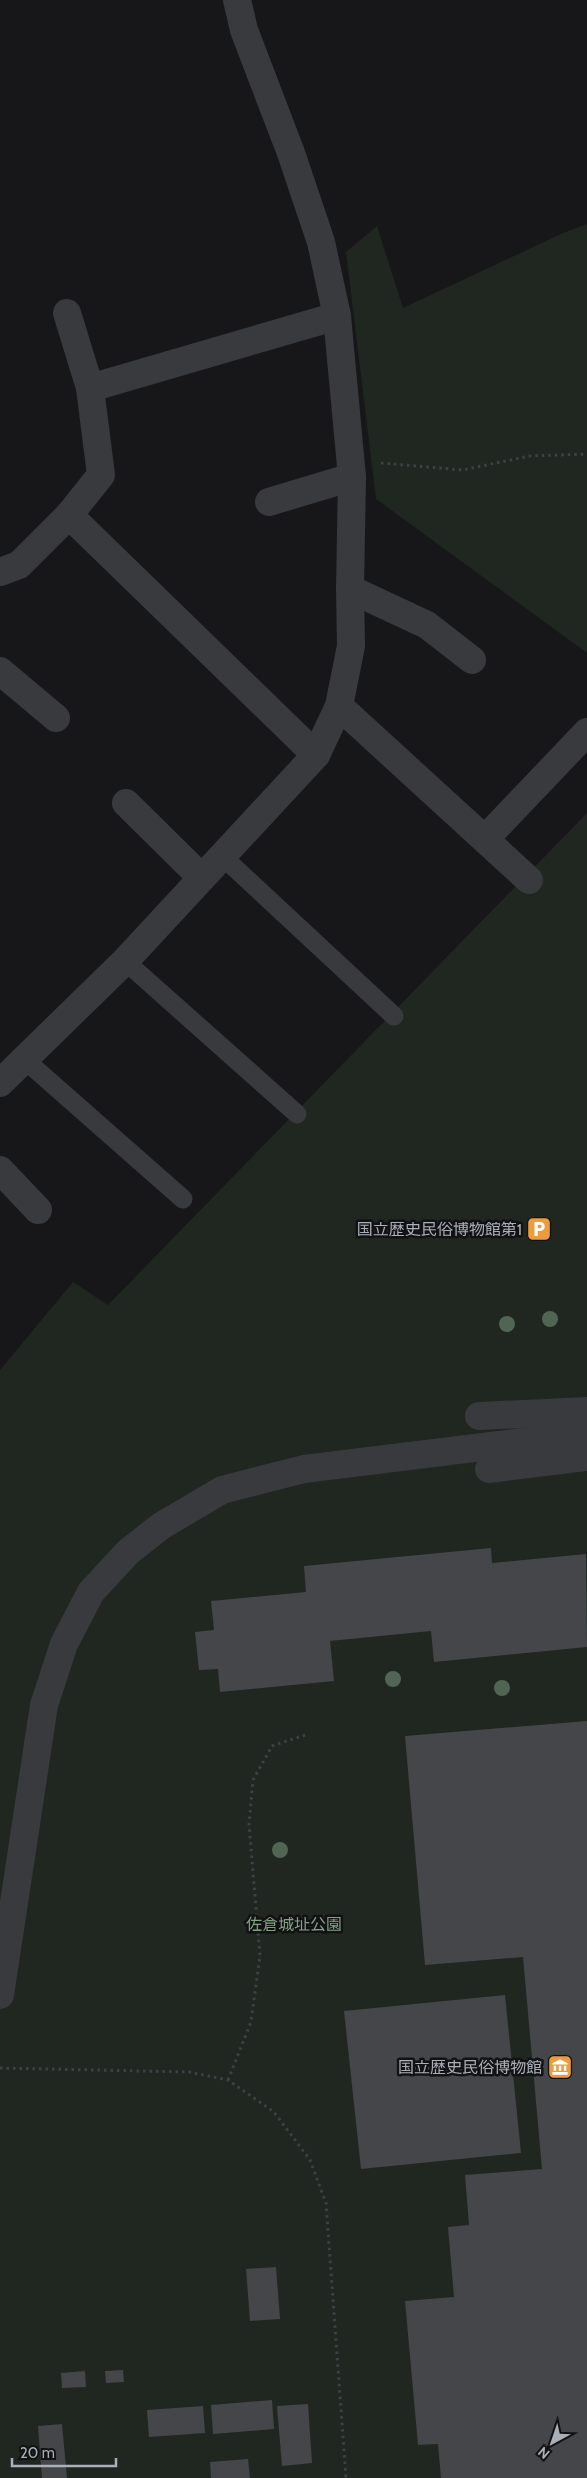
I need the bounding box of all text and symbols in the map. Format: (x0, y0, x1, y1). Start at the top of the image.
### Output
parking icon: 国立歴史民俗博物館第1 (526, 1216, 552, 1242)
place label: 国立歴史民俗博物館第1 (357, 1220, 522, 1239)
park label: 佐倉城址公園 (246, 1915, 342, 1934)
museum icon: 国立歴史民俗博物館 (547, 2054, 573, 2080)
place label: 国立歴史民俗博物館 (398, 2058, 542, 2077)
north arrow (527, 2418, 577, 2468)
scale bar (12, 2436, 116, 2468)
text: N (534, 2443, 553, 2463)
text: 20 m (20, 2444, 55, 2462)

